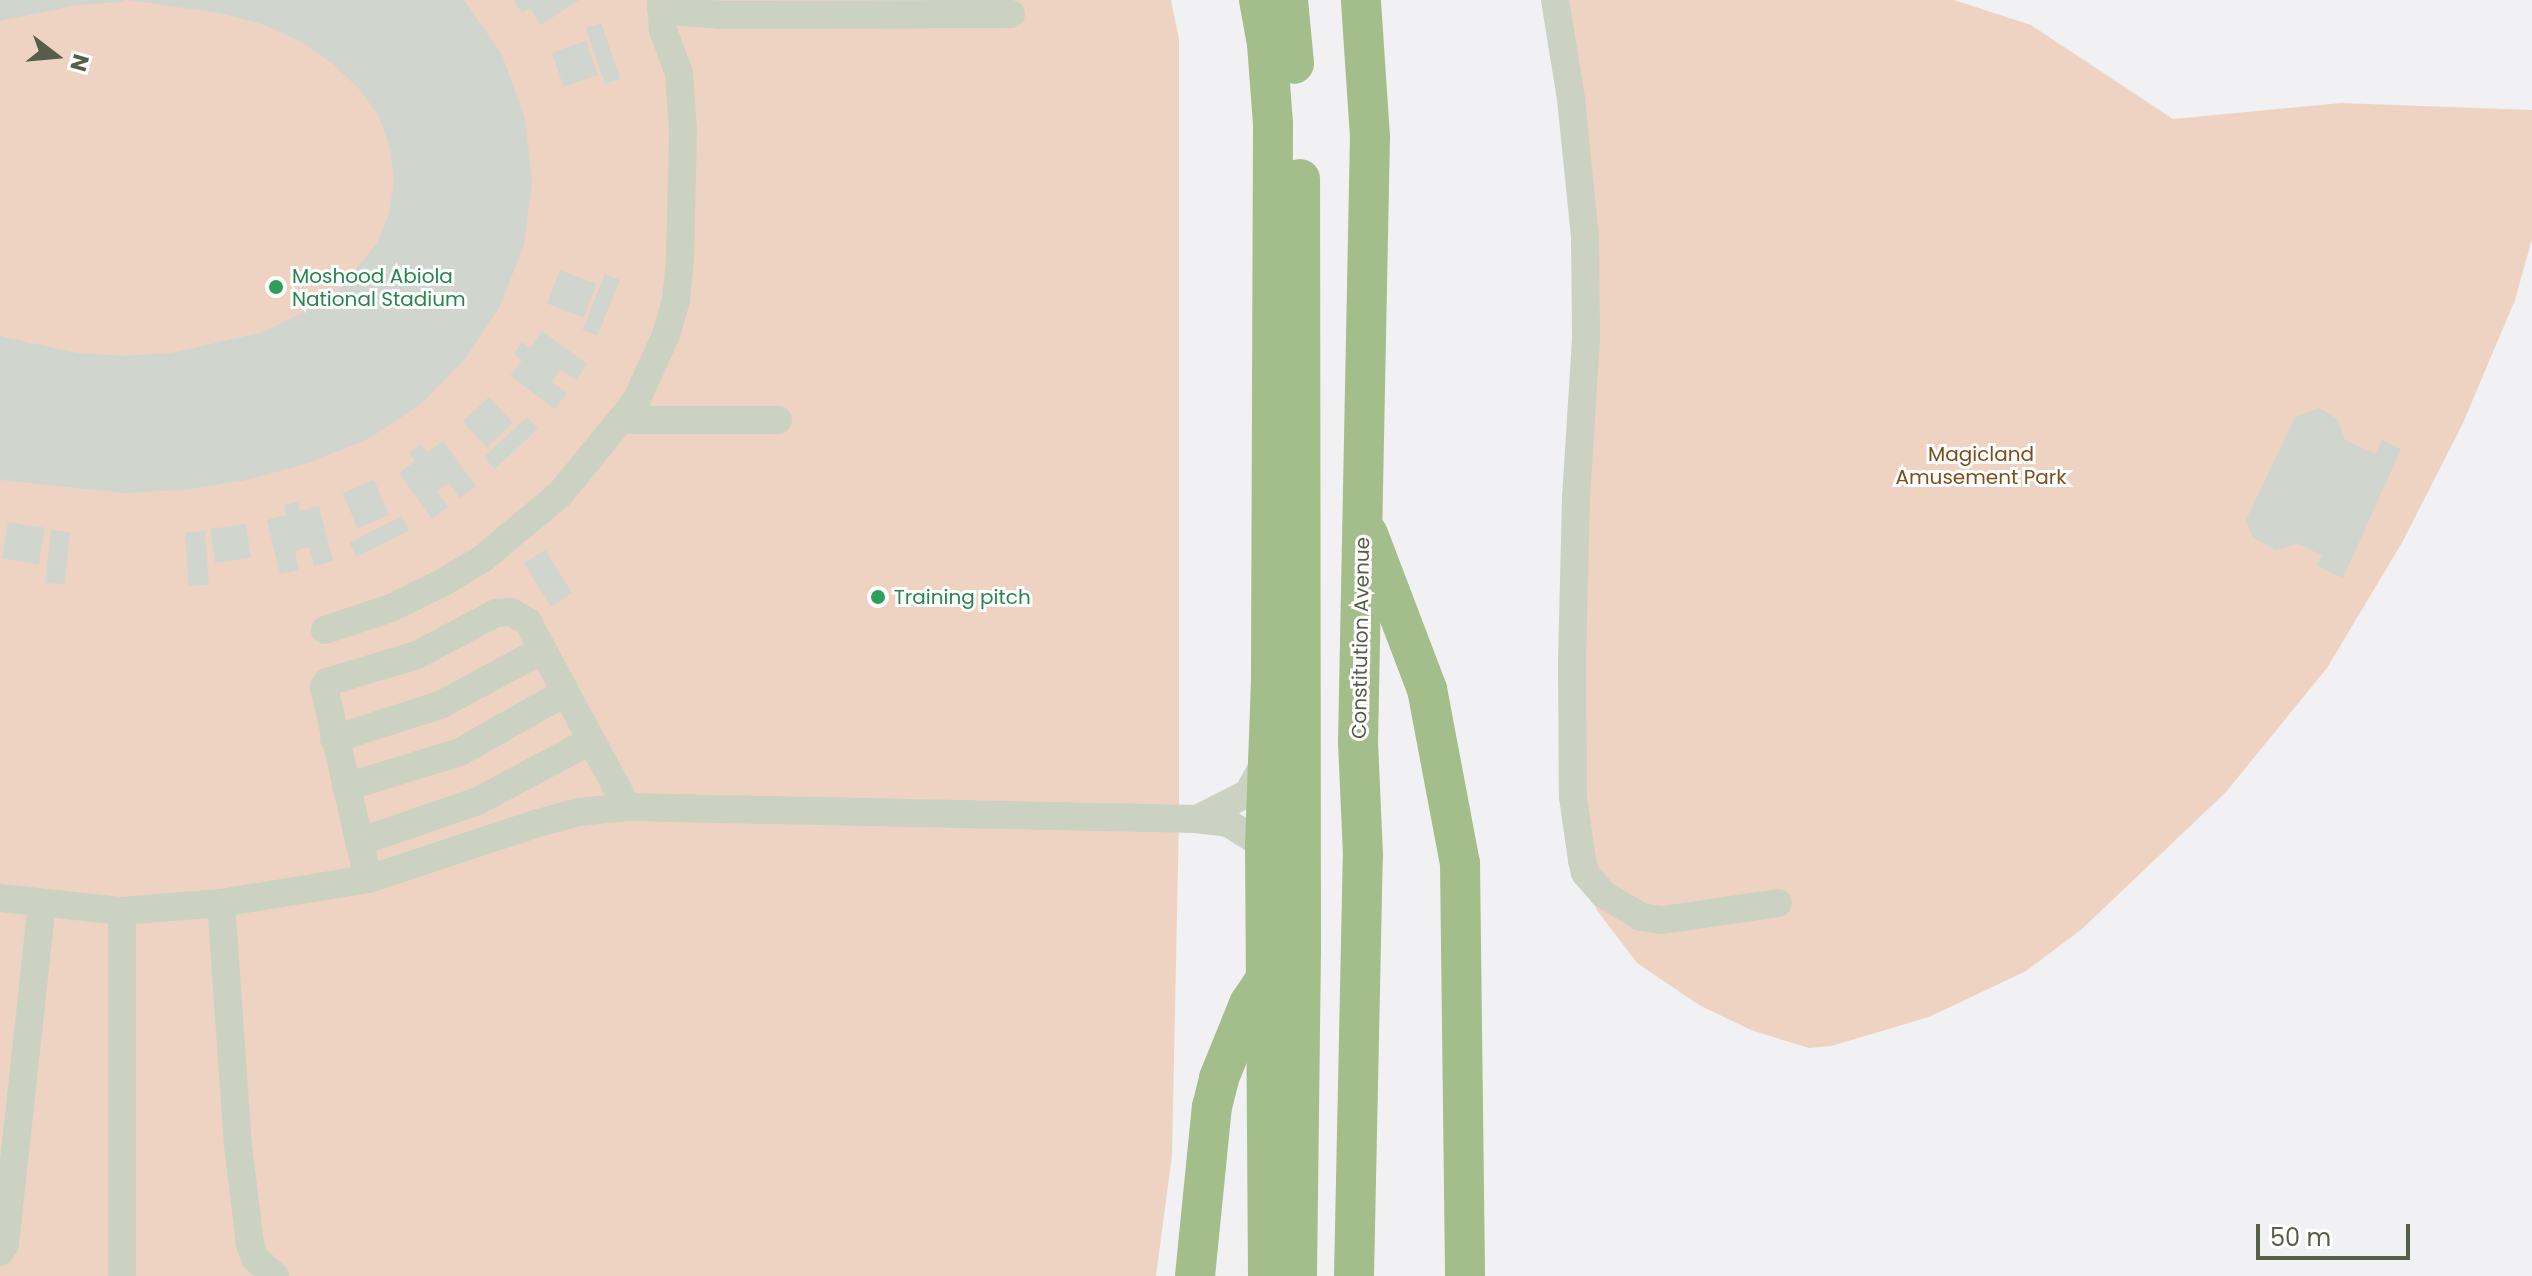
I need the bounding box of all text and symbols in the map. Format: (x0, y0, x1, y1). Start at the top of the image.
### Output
north arrow (16, 16, 96, 96)
text: N (62, 51, 97, 75)
place label: Moshood Abiola National Stadium (292, 264, 466, 311)
marker: Moshood Abiola National Stadium (267, 278, 285, 296)
park label: Magicland Amusement Park (1896, 442, 2066, 489)
street label: Constitution Avenue (1347, 537, 1375, 739)
place label: Training pitch (894, 585, 1031, 609)
marker: Training pitch (869, 588, 887, 606)
scale bar (2260, 1208, 2414, 1258)
text: 50 m (2270, 1221, 2331, 1254)

